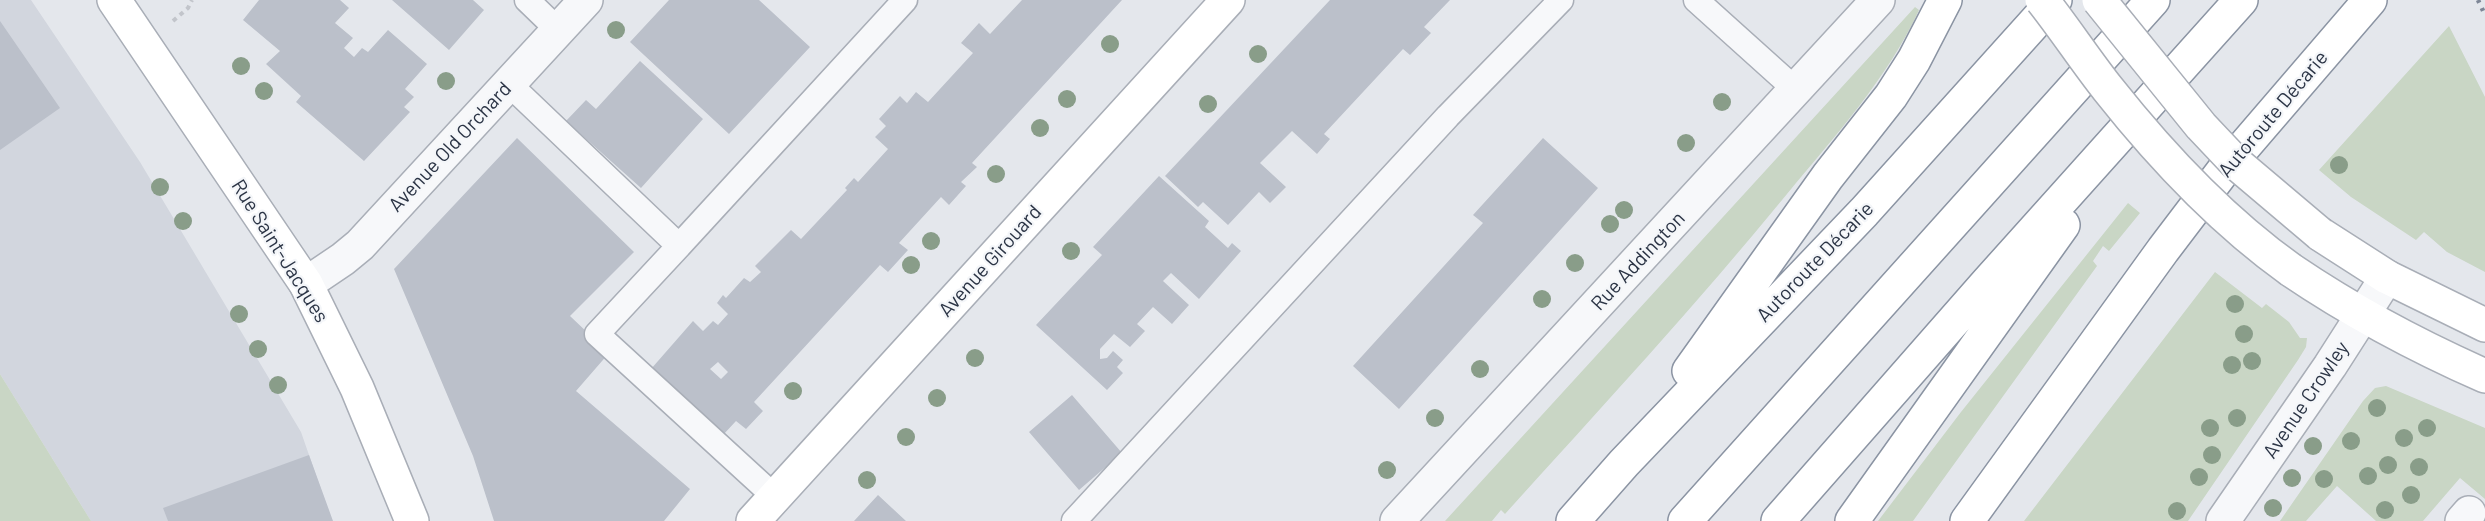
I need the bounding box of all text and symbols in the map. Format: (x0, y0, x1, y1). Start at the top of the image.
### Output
street label: Autoroute Décarie (2213, 46, 2333, 182)
street label: Avenue Old Orchard (384, 77, 516, 217)
street label: Rue Saint-Jacques (226, 175, 334, 327)
street label: Autoroute Décarie (1752, 197, 1878, 327)
street label: Avenue Girouard (934, 200, 1046, 322)
street label: Rue Addington (1586, 207, 1690, 315)
street label: Avenue Crowley (2258, 337, 2354, 463)

